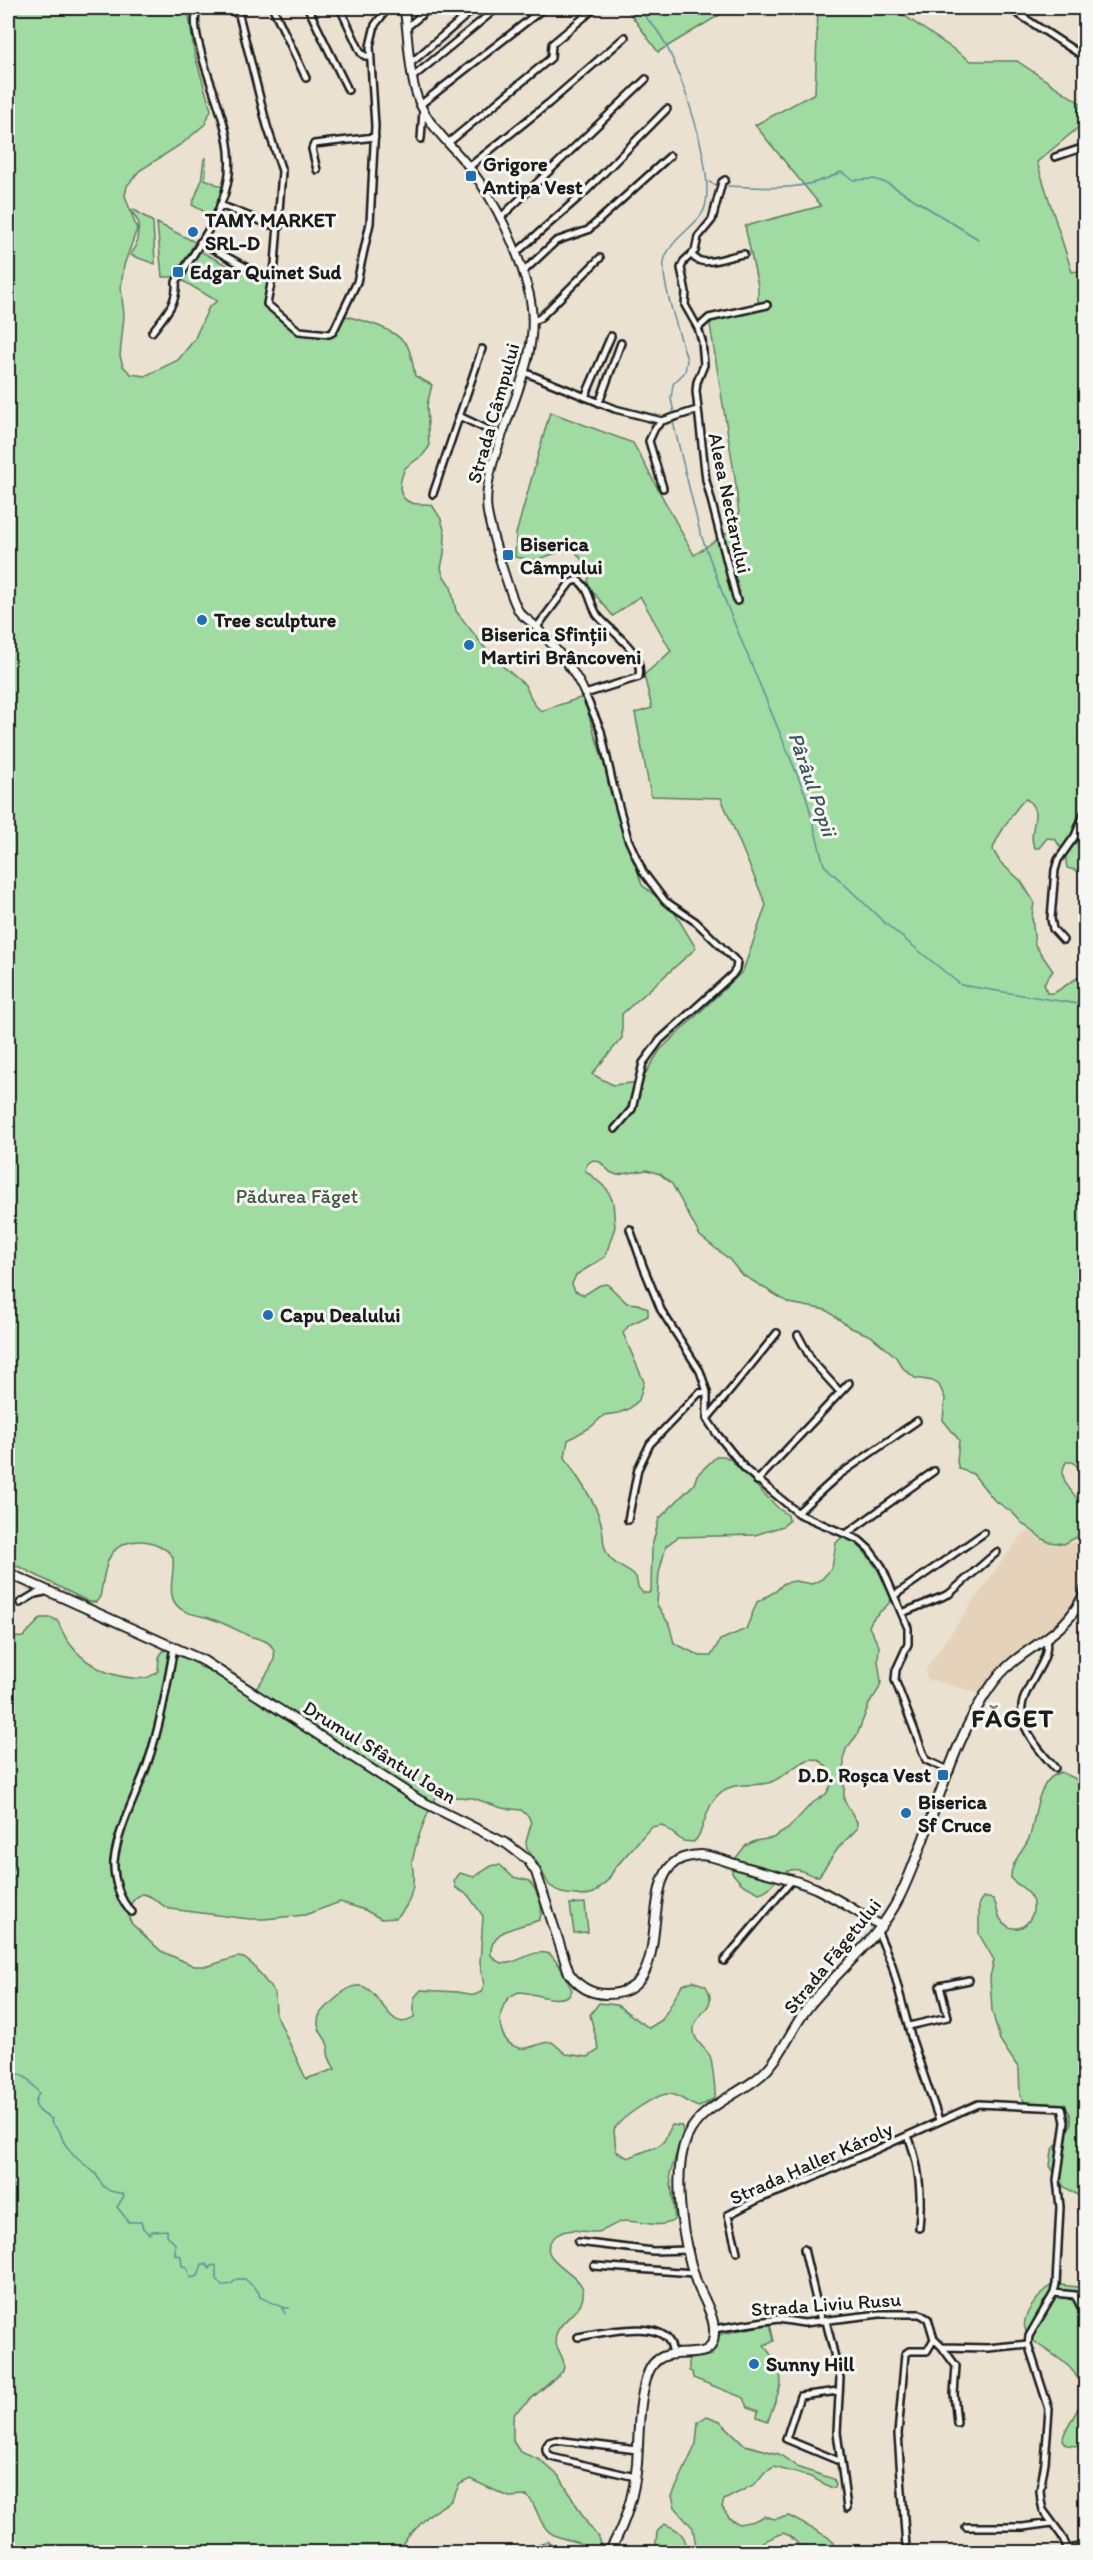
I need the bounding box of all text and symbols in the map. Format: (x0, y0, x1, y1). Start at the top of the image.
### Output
place label: Grigore Antipa Vest (482, 152, 583, 200)
marker: Grigore Antipa Vest (464, 169, 478, 183)
place label: TAMY MARKET SRL-D (204, 208, 337, 255)
marker: TAMY MARKET SRL-D (186, 225, 200, 239)
place label: Edgar Quinet Sud (190, 260, 342, 285)
marker: Edgar Quinet Sud (171, 265, 185, 279)
street label: Strada Câmpului (461, 340, 525, 486)
street label: Aleea Nectarului (703, 431, 757, 575)
place label: Biserica Câmpului (520, 532, 603, 580)
marker: Biserica Câmpului (501, 548, 515, 562)
place label: Tree sculpture (213, 608, 337, 633)
marker: Tree sculpture (195, 613, 209, 627)
place label: Biserica Sfinții Martiri Brâncoveni (481, 622, 641, 669)
marker: Biserica Sfinții Martiri Brâncoveni (462, 638, 476, 652)
water label: Pârâul Popii (784, 729, 843, 842)
park label: Pădurea Făget (236, 1184, 358, 1208)
place label: Capu Dealului (280, 1303, 400, 1328)
marker: Capu Dealului (261, 1308, 275, 1322)
street label: Drumul Sfântul Ioan (299, 1695, 461, 1809)
district label: FĂGET (971, 1702, 1055, 1734)
place label: D.D. Roșca Vest (798, 1763, 931, 1788)
marker: D.D. Roșca Vest (936, 1768, 950, 1782)
place label: Biserica Sf Cruce (918, 1790, 992, 1837)
marker: Biserica Sf Cruce (899, 1806, 913, 1820)
street label: Strada Făgetului (778, 1893, 886, 2019)
street label: Strada Haller Károly (726, 2116, 897, 2210)
street label: Strada Liviu Rusu (750, 2287, 902, 2321)
place label: Sunny Hill (766, 2352, 855, 2377)
marker: Sunny Hill (747, 2357, 761, 2371)

